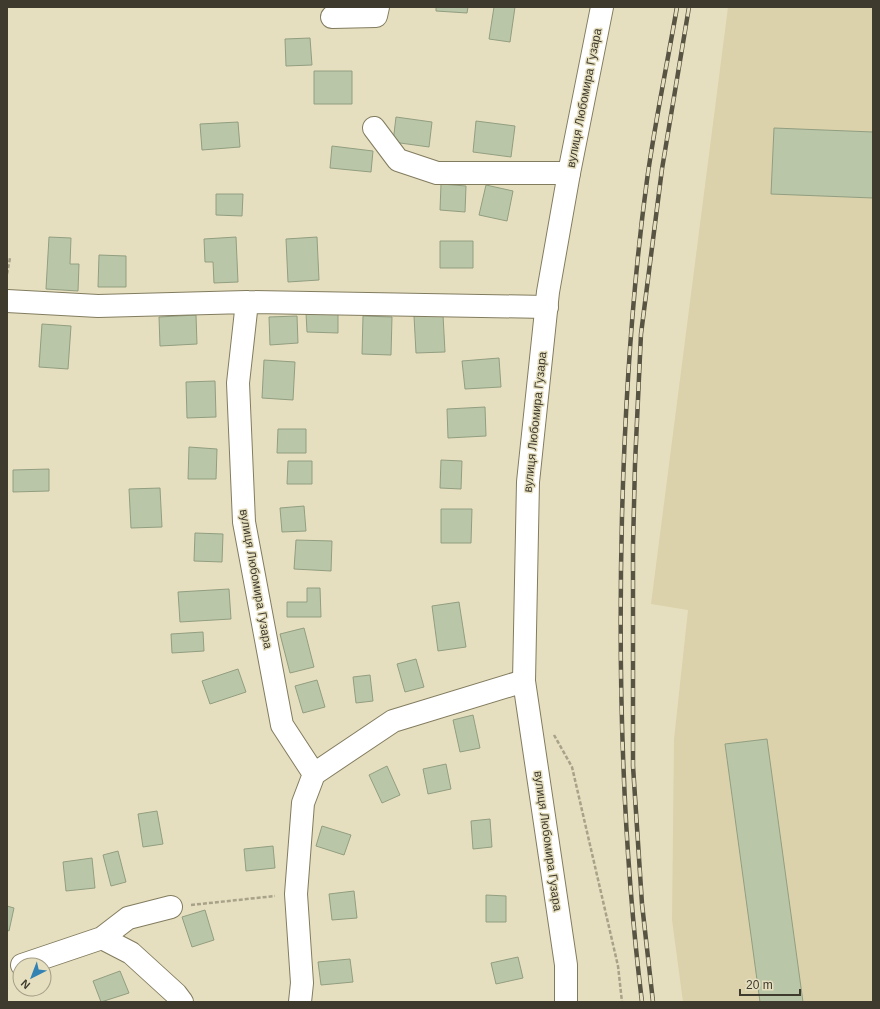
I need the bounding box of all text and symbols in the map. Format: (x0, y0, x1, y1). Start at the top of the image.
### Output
street label: вулиця Любомира Гузара (564, 27, 604, 169)
street label: вулиця Любомира Гузара (521, 351, 549, 493)
street label: вулиця Любомира Гузара (237, 508, 275, 650)
street label: вулиця Любомира Гузара (531, 770, 565, 912)
north arrow (12, 957, 52, 997)
scale bar (740, 971, 800, 997)
text: N (18, 977, 32, 992)
text: 20 m (746, 978, 773, 992)

